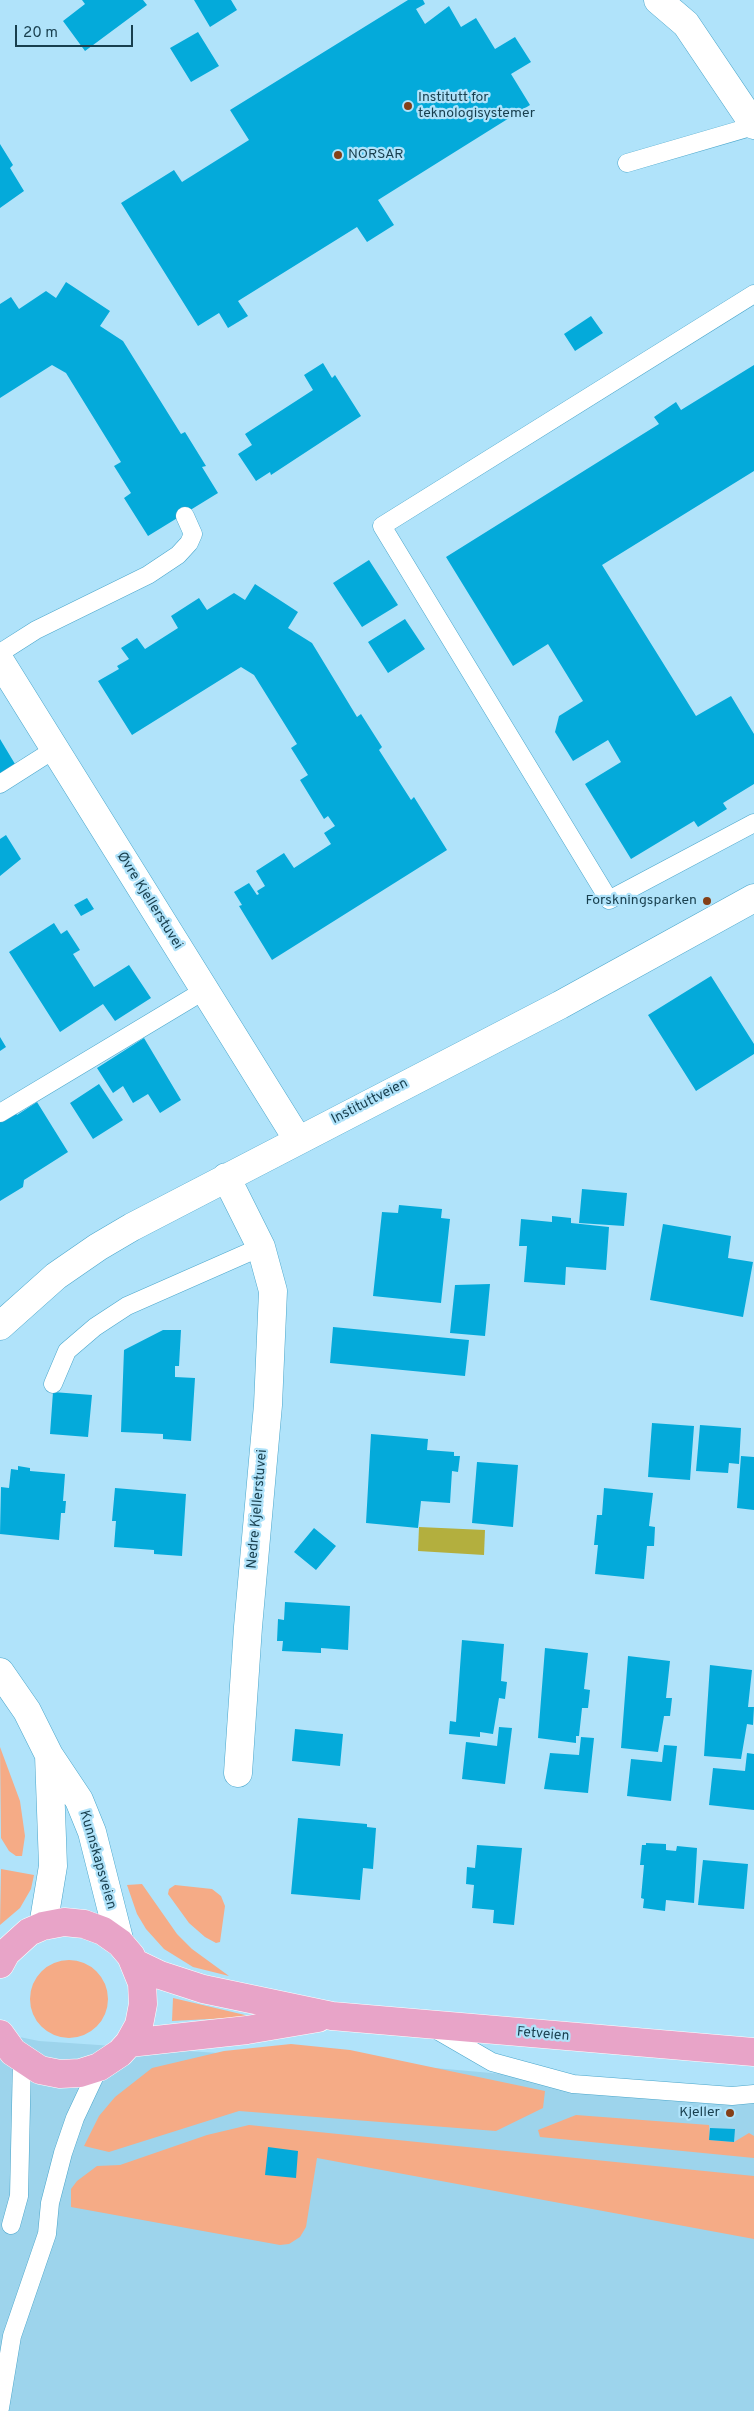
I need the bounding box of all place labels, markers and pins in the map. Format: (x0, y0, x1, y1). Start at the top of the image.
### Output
place label: Institutt for teknologisystemer (418, 90, 535, 122)
marker: Institutt for teknologisystemer (402, 100, 414, 112)
place label: NORSAR (348, 147, 404, 163)
marker: NORSAR (332, 149, 344, 161)
place label: Forskningsparken (586, 893, 697, 909)
marker: Forskningsparken (701, 895, 713, 907)
place label: Kjeller (679, 2105, 720, 2121)
marker: Kjeller (724, 2107, 736, 2119)

